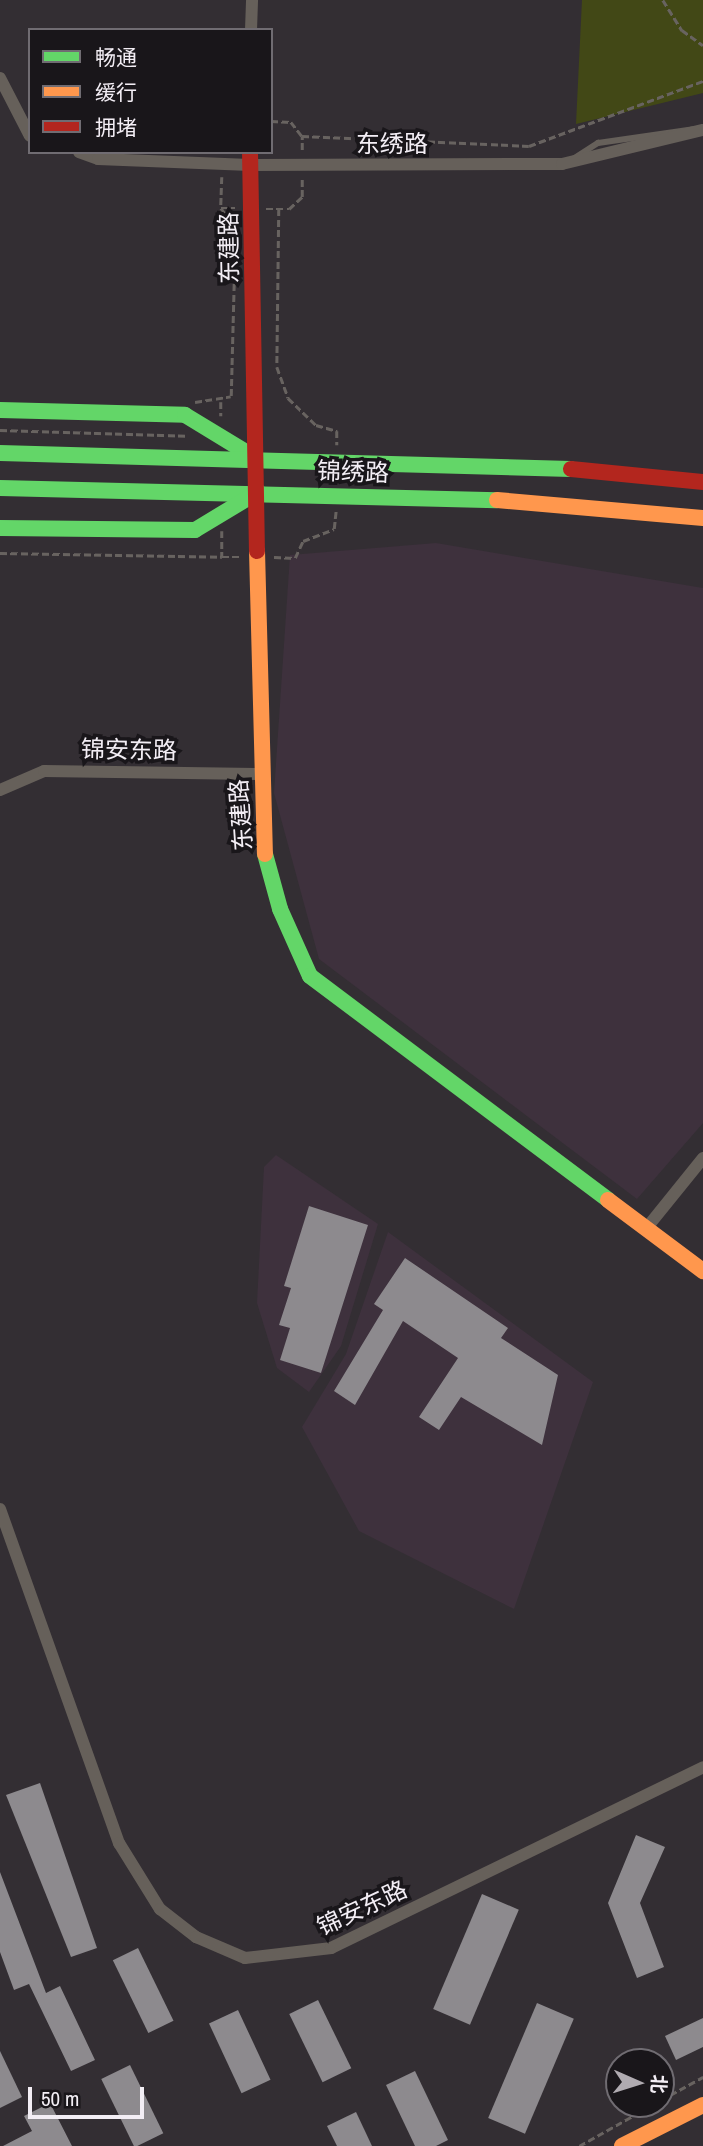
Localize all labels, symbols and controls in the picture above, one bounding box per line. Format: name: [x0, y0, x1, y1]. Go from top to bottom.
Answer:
legend: [28, 28, 273, 154]
text: 畅通: [95, 43, 137, 72]
text: 缓行: [95, 78, 137, 107]
text: 拥堵: [95, 113, 137, 142]
street label: 东绣路: [356, 130, 428, 158]
street label: 东建路: [214, 212, 244, 284]
street label: 锦绣路: [317, 456, 389, 488]
street label: 锦安东路: [81, 735, 177, 765]
street label: 东建路: [224, 778, 258, 852]
street label: 锦安东路: [312, 1875, 412, 1941]
north arrow: [605, 2048, 675, 2118]
scale bar: [32, 2072, 147, 2116]
text: 北: [645, 2074, 672, 2094]
text: 50 m: [41, 2084, 79, 2113]

